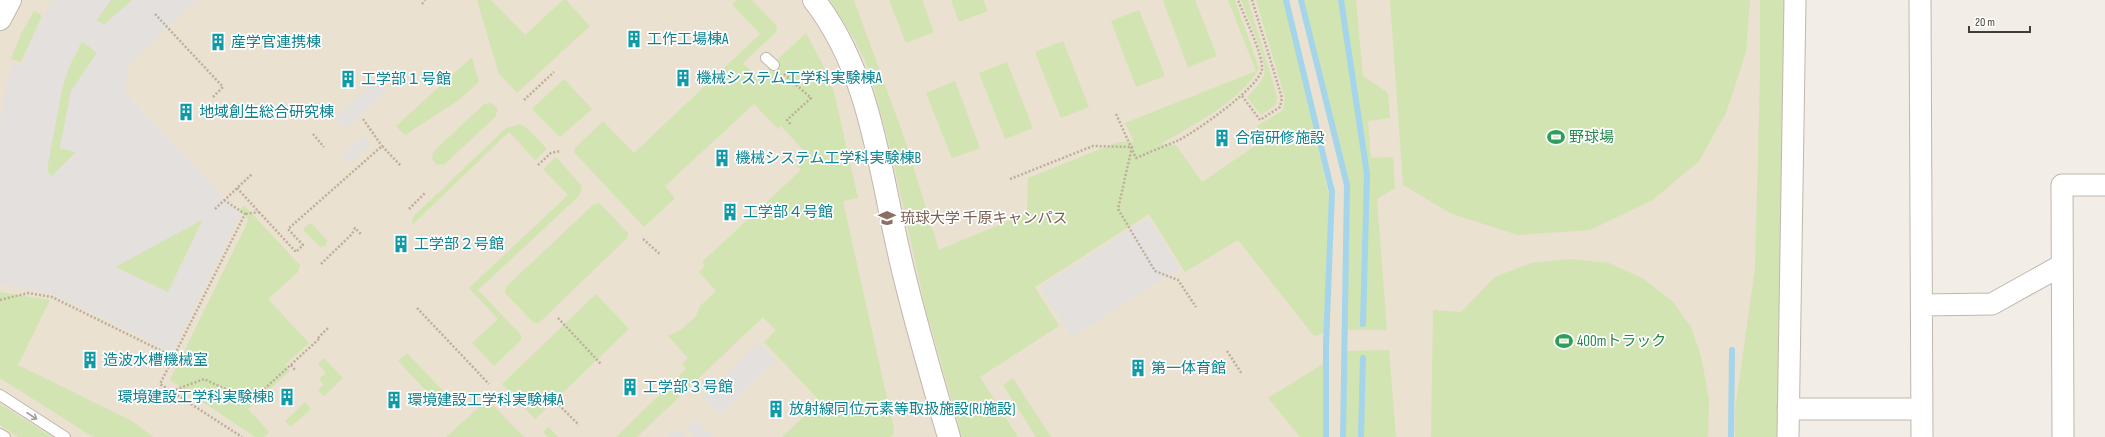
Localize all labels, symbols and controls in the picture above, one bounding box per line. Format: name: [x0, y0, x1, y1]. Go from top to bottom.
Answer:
scale bar: [1969, 8, 2030, 34]
text: 20 m: [1975, 15, 1995, 30]
building icon: 工作工場棟A: [624, 29, 644, 49]
place label: 工作工場棟A: [647, 30, 729, 49]
building icon: 産学官連携棟: [208, 32, 228, 52]
place label: 産学官連携棟: [231, 33, 321, 52]
building icon: 機械システム工学科実験棟A: [673, 68, 693, 88]
building icon: 工学部１号館: [338, 69, 358, 89]
place label: 機械システム工学科実験棟A: [696, 69, 883, 88]
place label: 工学部１号館: [361, 70, 451, 89]
building icon: 地域創生総合研究棟: [176, 102, 196, 122]
place label: 地域創生総合研究棟: [199, 103, 334, 122]
sports icon: 野球場: [1546, 127, 1566, 147]
building icon: 合宿研修施設: [1212, 128, 1232, 148]
place label: 野球場: [1569, 128, 1614, 147]
place label: 合宿研修施設: [1235, 129, 1325, 148]
building icon: 機械システム工学科実験棟B: [712, 148, 732, 168]
place label: 機械システム工学科実験棟B: [735, 149, 922, 168]
building icon: 工学部４号館: [720, 202, 740, 222]
place label: 工学部４号館: [743, 203, 833, 222]
school or university icon: 琉球大学 千原キャンパス: [877, 208, 897, 228]
place label: 琉球大学 千原キャンパス: [900, 209, 1067, 228]
building icon: 工学部２号館: [391, 234, 411, 254]
place label: 工学部２号館: [414, 235, 504, 254]
sports icon: 400mトラック: [1554, 331, 1574, 351]
place label: 400mトラック: [1577, 332, 1666, 351]
building icon: 造波水槽機械室: [80, 350, 100, 370]
place label: 造波水槽機械室: [103, 351, 208, 370]
building icon: 第一体育館: [1128, 358, 1148, 378]
place label: 第一体育館: [1151, 359, 1226, 378]
building icon: 工学部３号館: [620, 377, 640, 397]
place label: 工学部３号館: [643, 378, 733, 397]
building icon: 環境建設工学科実験棟B: [277, 387, 297, 407]
place label: 環境建設工学科実験棟B: [117, 388, 274, 407]
building icon: 環境建設工学科実験棟A: [384, 390, 404, 410]
place label: 環境建設工学科実験棟A: [407, 391, 564, 410]
building icon: 放射線同位元素等取扱施設(RI施設): [766, 399, 786, 419]
place label: 放射線同位元素等取扱施設(RI施設): [789, 400, 1015, 419]
one-way arrow: [27, 412, 38, 420]

